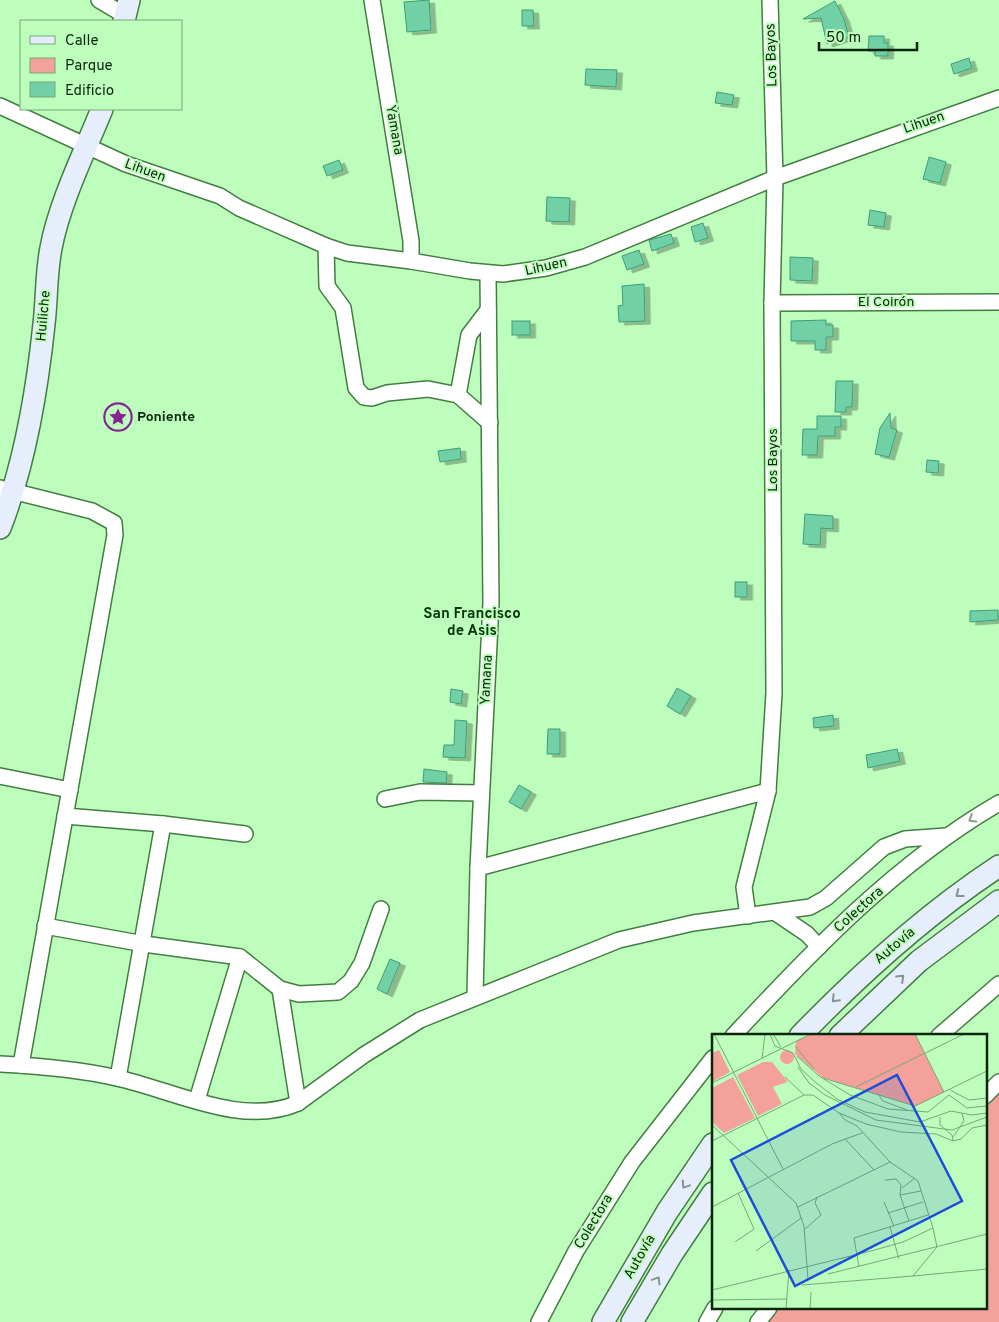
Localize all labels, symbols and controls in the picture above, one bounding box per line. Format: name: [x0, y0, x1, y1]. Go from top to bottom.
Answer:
legend: [20, 20, 182, 110]
scale bar: [819, 20, 916, 52]
street label: Los Bayos: [762, 23, 782, 87]
text: 50 m: [826, 29, 861, 48]
text: Calle: [65, 32, 99, 51]
text: Parque: [65, 57, 113, 76]
text: Edificio: [65, 82, 114, 101]
street label: Yamana: [381, 104, 407, 156]
street label: Lihuen: [901, 108, 947, 138]
street label: Lihuen: [122, 156, 168, 186]
street label: Lihuen: [523, 254, 569, 280]
street label: Huiliche: [33, 290, 55, 342]
street label: El Coirón: [858, 294, 914, 311]
place icon: Poniente: [103, 402, 133, 432]
place label: Poniente: [137, 409, 195, 426]
street label: Los Bayos: [765, 428, 782, 492]
district label: San Francisco de Asis: [423, 605, 521, 641]
street label: Yamana: [477, 654, 497, 706]
one-way arrow: [969, 812, 978, 822]
street label: Colectora: [831, 883, 887, 937]
one-way arrow: [956, 889, 965, 897]
street label: Autovía: [871, 924, 919, 968]
one-way arrow: [895, 975, 904, 984]
one-way arrow: [832, 994, 841, 1003]
inset map: [712, 1034, 986, 1310]
one-way arrow: [682, 1179, 691, 1188]
street label: Colectora: [571, 1192, 617, 1252]
street label: Autovía: [621, 1232, 659, 1282]
one-way arrow: [650, 1276, 660, 1285]

